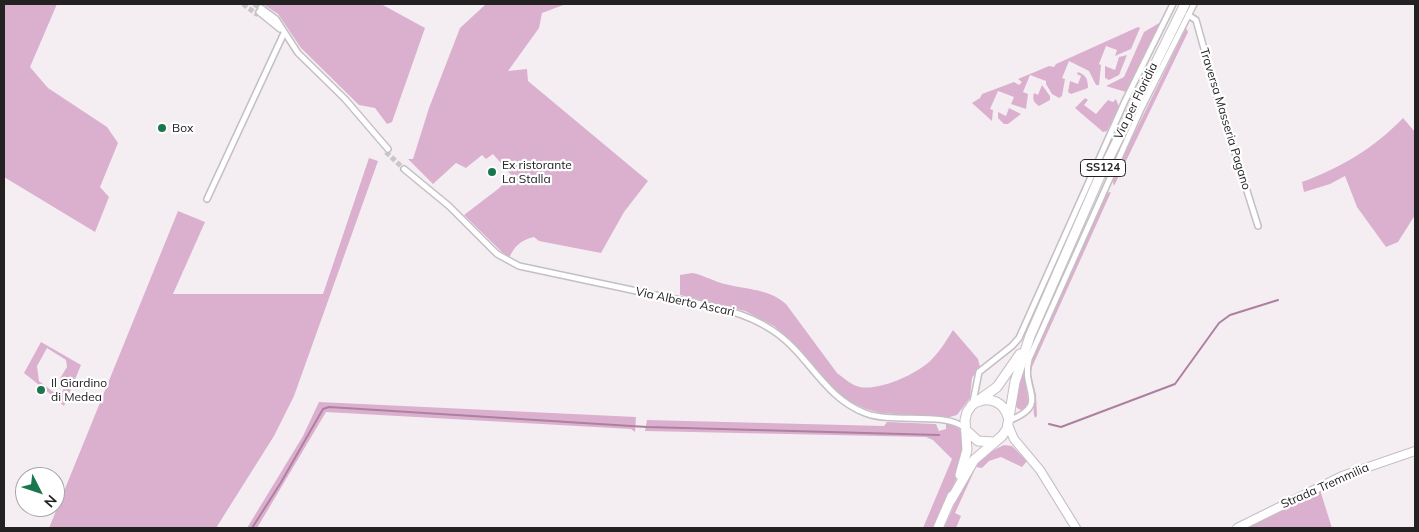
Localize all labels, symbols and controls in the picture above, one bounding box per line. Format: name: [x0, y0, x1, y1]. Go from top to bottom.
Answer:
street label: Traversa Masseria Pagano: [1197, 46, 1253, 192]
street label: Via per Floridia: [1111, 60, 1161, 142]
place label: Box: [172, 121, 193, 135]
marker: Box: [156, 122, 168, 134]
place label: Ex ristorante La Stalla: [502, 158, 572, 186]
road number: SS124: [1080, 160, 1126, 177]
marker: Ex ristorante La Stalla: [486, 166, 498, 178]
street label: Via Alberto Ascari: [634, 284, 736, 320]
place label: Il Giardino di Medea: [51, 376, 107, 404]
marker: Il Giardino di Medea: [35, 384, 47, 396]
street label: Strada Tremmilia: [1279, 460, 1371, 512]
north arrow: [15, 467, 65, 517]
text: N: [40, 491, 61, 511]

